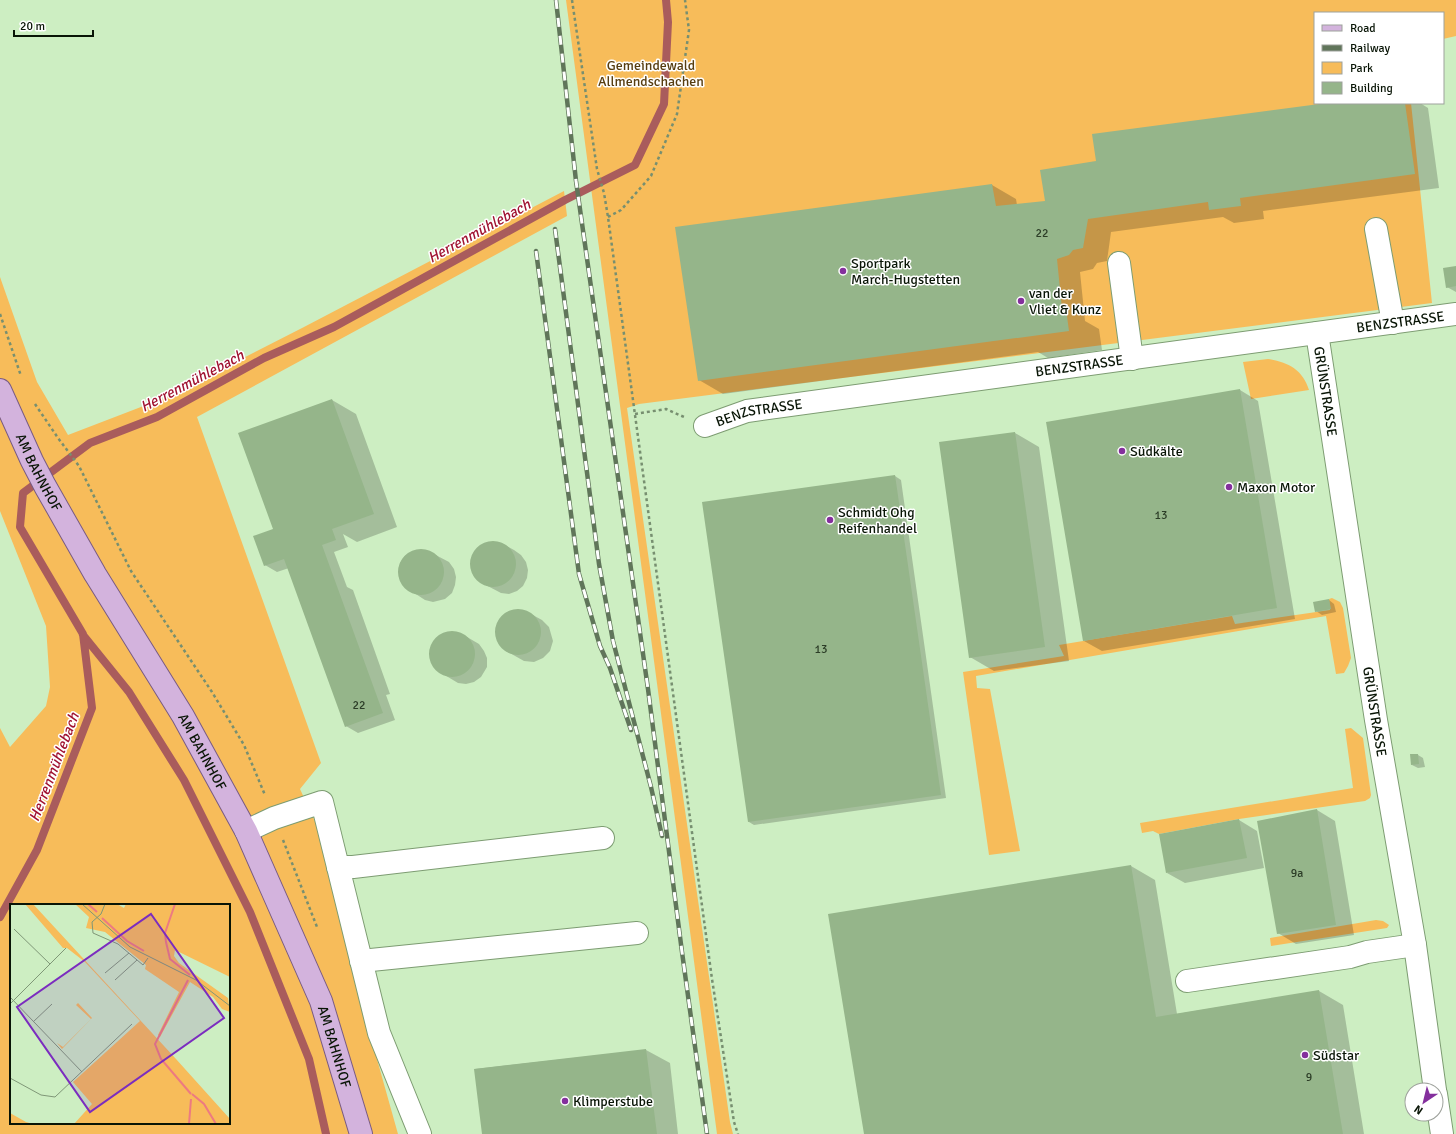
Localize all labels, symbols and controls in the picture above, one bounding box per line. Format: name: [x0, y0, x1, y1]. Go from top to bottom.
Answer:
scale bar: [14, 12, 93, 38]
legend: [1314, 12, 1444, 104]
text: 20 m: [20, 19, 45, 34]
text: Road: [1350, 21, 1376, 36]
text: Railway: [1350, 41, 1390, 56]
park label: Gemeindewald Allmendschachen: [598, 57, 704, 90]
text: Park: [1350, 61, 1373, 76]
text: Building: [1350, 81, 1393, 96]
water label: Herrenmühlebach: [424, 195, 534, 267]
house number: 22: [1036, 226, 1048, 241]
place label: Sportpark March-Hugstetten: [851, 255, 960, 288]
marker: Sportpark March-Hugstetten: [838, 266, 848, 276]
place label: van der Vliet & Kunz: [1029, 285, 1101, 318]
marker: van der Vliet & Kunz: [1016, 296, 1026, 306]
street label: BENZSTRASSE: [1355, 308, 1445, 337]
street label: GRÜNSTRASSE: [1310, 345, 1341, 438]
water label: Herrenmühlebach: [137, 346, 248, 416]
street label: BENZSTRASSE: [1034, 352, 1124, 380]
street label: BENZSTRASSE: [713, 396, 803, 431]
street label: AM BAHNHOF: [12, 431, 66, 514]
place label: Südkälte: [1130, 443, 1183, 460]
marker: Südkälte: [1117, 446, 1127, 456]
place label: Maxon Motor: [1237, 479, 1316, 496]
marker: Maxon Motor: [1224, 482, 1234, 492]
place label: Schmidt Ohg Reifenhandel: [838, 504, 917, 537]
house number: 13: [1155, 508, 1167, 523]
marker: Schmidt Ohg Reifenhandel: [825, 515, 835, 525]
house number: 13: [815, 642, 827, 657]
street label: GRÜNSTRASSE: [1359, 665, 1390, 758]
house number: 22: [353, 698, 365, 713]
water label: Herrenmühlebach: [25, 709, 83, 824]
street label: AM BAHNHOF: [174, 711, 230, 793]
house number: 9a: [1291, 866, 1303, 881]
inset map: [10, 904, 230, 1124]
street label: AM BAHNHOF: [314, 1004, 355, 1090]
place label: Südstar: [1313, 1047, 1360, 1064]
marker: Südstar: [1300, 1050, 1310, 1060]
house number: 9: [1306, 1070, 1312, 1085]
north arrow: [1404, 1082, 1444, 1122]
place label: Klimperstube: [573, 1093, 653, 1110]
marker: Klimperstube: [560, 1096, 570, 1106]
text: N: [1412, 1102, 1425, 1117]

